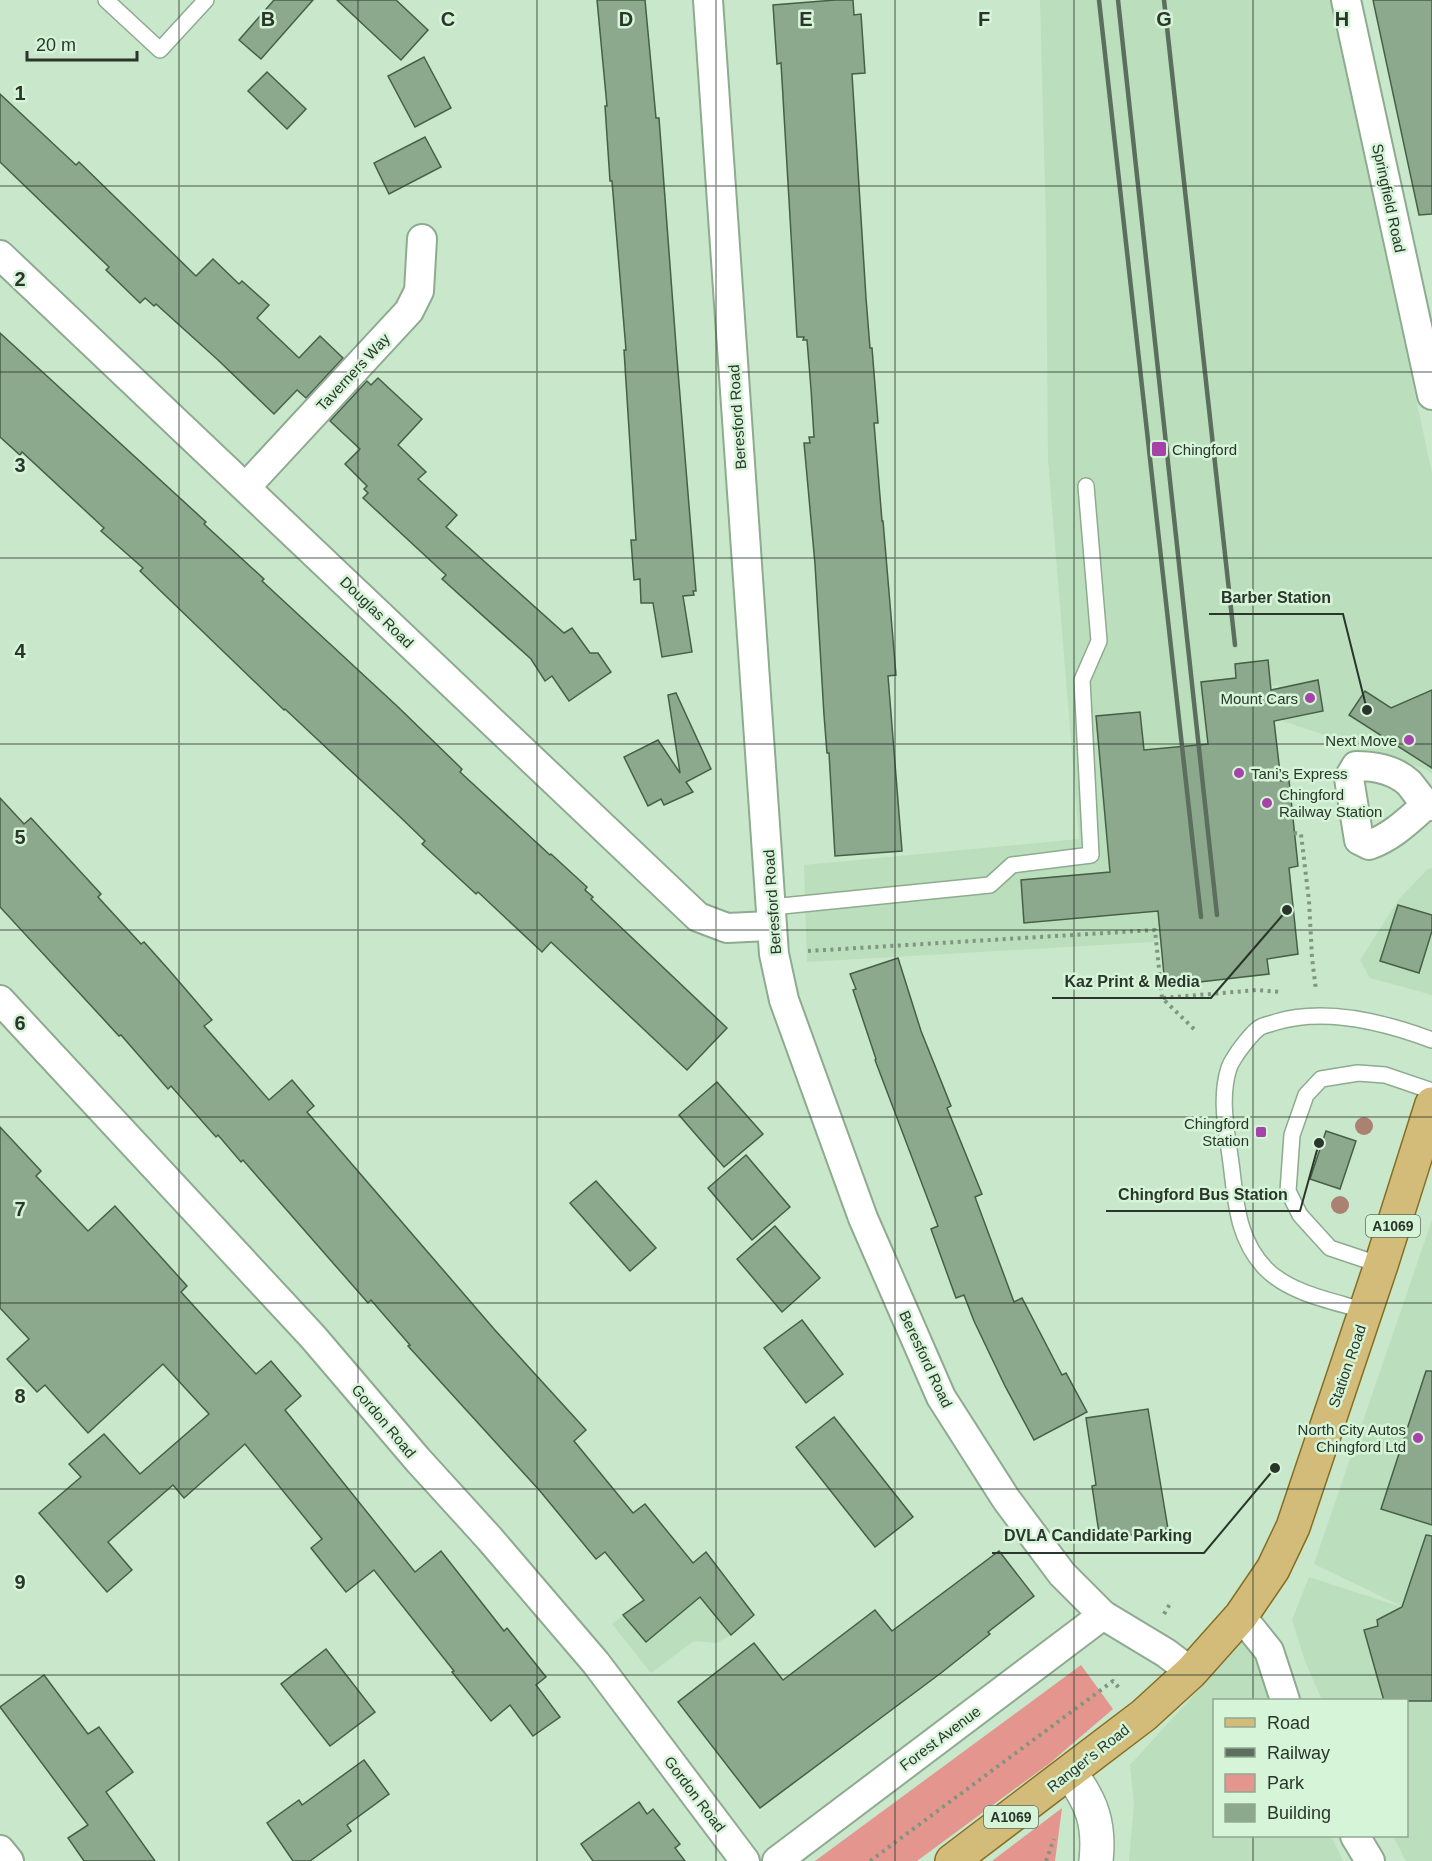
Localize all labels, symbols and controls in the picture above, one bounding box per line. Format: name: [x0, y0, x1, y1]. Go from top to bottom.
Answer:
text: B: [261, 8, 275, 30]
text: C: [441, 8, 455, 30]
text: D: [619, 8, 633, 30]
text: E: [799, 8, 813, 30]
text: F: [978, 8, 990, 30]
text: G: [1156, 8, 1172, 30]
text: H: [1335, 8, 1349, 30]
scale bar: [27, 24, 136, 62]
text: 20 m: [36, 35, 76, 55]
text: 1: [14, 82, 26, 104]
street label: Springfield Road: [1369, 142, 1409, 254]
text: 2: [14, 268, 26, 290]
street label: Taverners Way: [313, 329, 393, 414]
street label: Beresford Road: [725, 364, 749, 470]
marker: Chingford: [1150, 440, 1168, 458]
place label: Chingford: [1172, 441, 1237, 458]
text: 3: [14, 454, 26, 476]
street label: Douglas Road: [337, 573, 417, 651]
callout: Barber Station: [1209, 580, 1343, 614]
text: Barber Station: [1221, 589, 1331, 606]
text: 4: [14, 640, 26, 662]
place label: Mount Cars: [1220, 690, 1298, 707]
marker: Mount Cars: [1303, 691, 1317, 705]
place label: Next Move: [1325, 732, 1397, 749]
marker: Next Move: [1402, 733, 1416, 747]
place label: Tani’s Express: [1251, 765, 1347, 782]
marker: Tani’s Express: [1232, 766, 1246, 780]
place label: Chingford Railway Station: [1279, 786, 1382, 820]
marker: Chingford Railway Station: [1260, 796, 1274, 810]
text: 5: [14, 826, 26, 848]
street label: Beresford Road: [760, 849, 784, 955]
callout: Kaz Print & Media: [1052, 964, 1211, 998]
text: Kaz Print & Media: [1064, 973, 1200, 990]
text: 6: [14, 1012, 26, 1034]
place label: Chingford Station: [1184, 1115, 1249, 1149]
marker: Chingford Station: [1254, 1125, 1268, 1139]
callout: Chingford Bus Station: [1106, 1177, 1300, 1211]
text: Chingford Bus Station: [1118, 1186, 1288, 1203]
text: 7: [14, 1198, 26, 1220]
road number: A1069: [1366, 1215, 1420, 1237]
street label: Beresford Road: [896, 1308, 956, 1410]
street label: Station Road: [1325, 1322, 1369, 1410]
street label: Gordon Road: [349, 1381, 419, 1461]
text: 8: [14, 1385, 26, 1407]
place label: North City Autos Chingford Ltd: [1298, 1421, 1406, 1455]
marker: North City Autos Chingford Ltd: [1411, 1431, 1425, 1445]
callout: DVLA Candidate Parking: [992, 1519, 1204, 1553]
text: DVLA Candidate Parking: [1004, 1527, 1192, 1544]
text: 9: [14, 1571, 26, 1593]
legend: [1213, 1699, 1408, 1837]
street label: Forest Avenue: [896, 1702, 984, 1774]
text: Road: [1267, 1713, 1310, 1733]
street label: Ranger's Road: [1044, 1721, 1132, 1795]
text: Railway: [1267, 1743, 1330, 1763]
street label: Gordon Road: [661, 1753, 729, 1835]
text: Park: [1267, 1773, 1305, 1793]
text: Building: [1267, 1803, 1331, 1823]
road number: A1069: [984, 1806, 1038, 1828]

